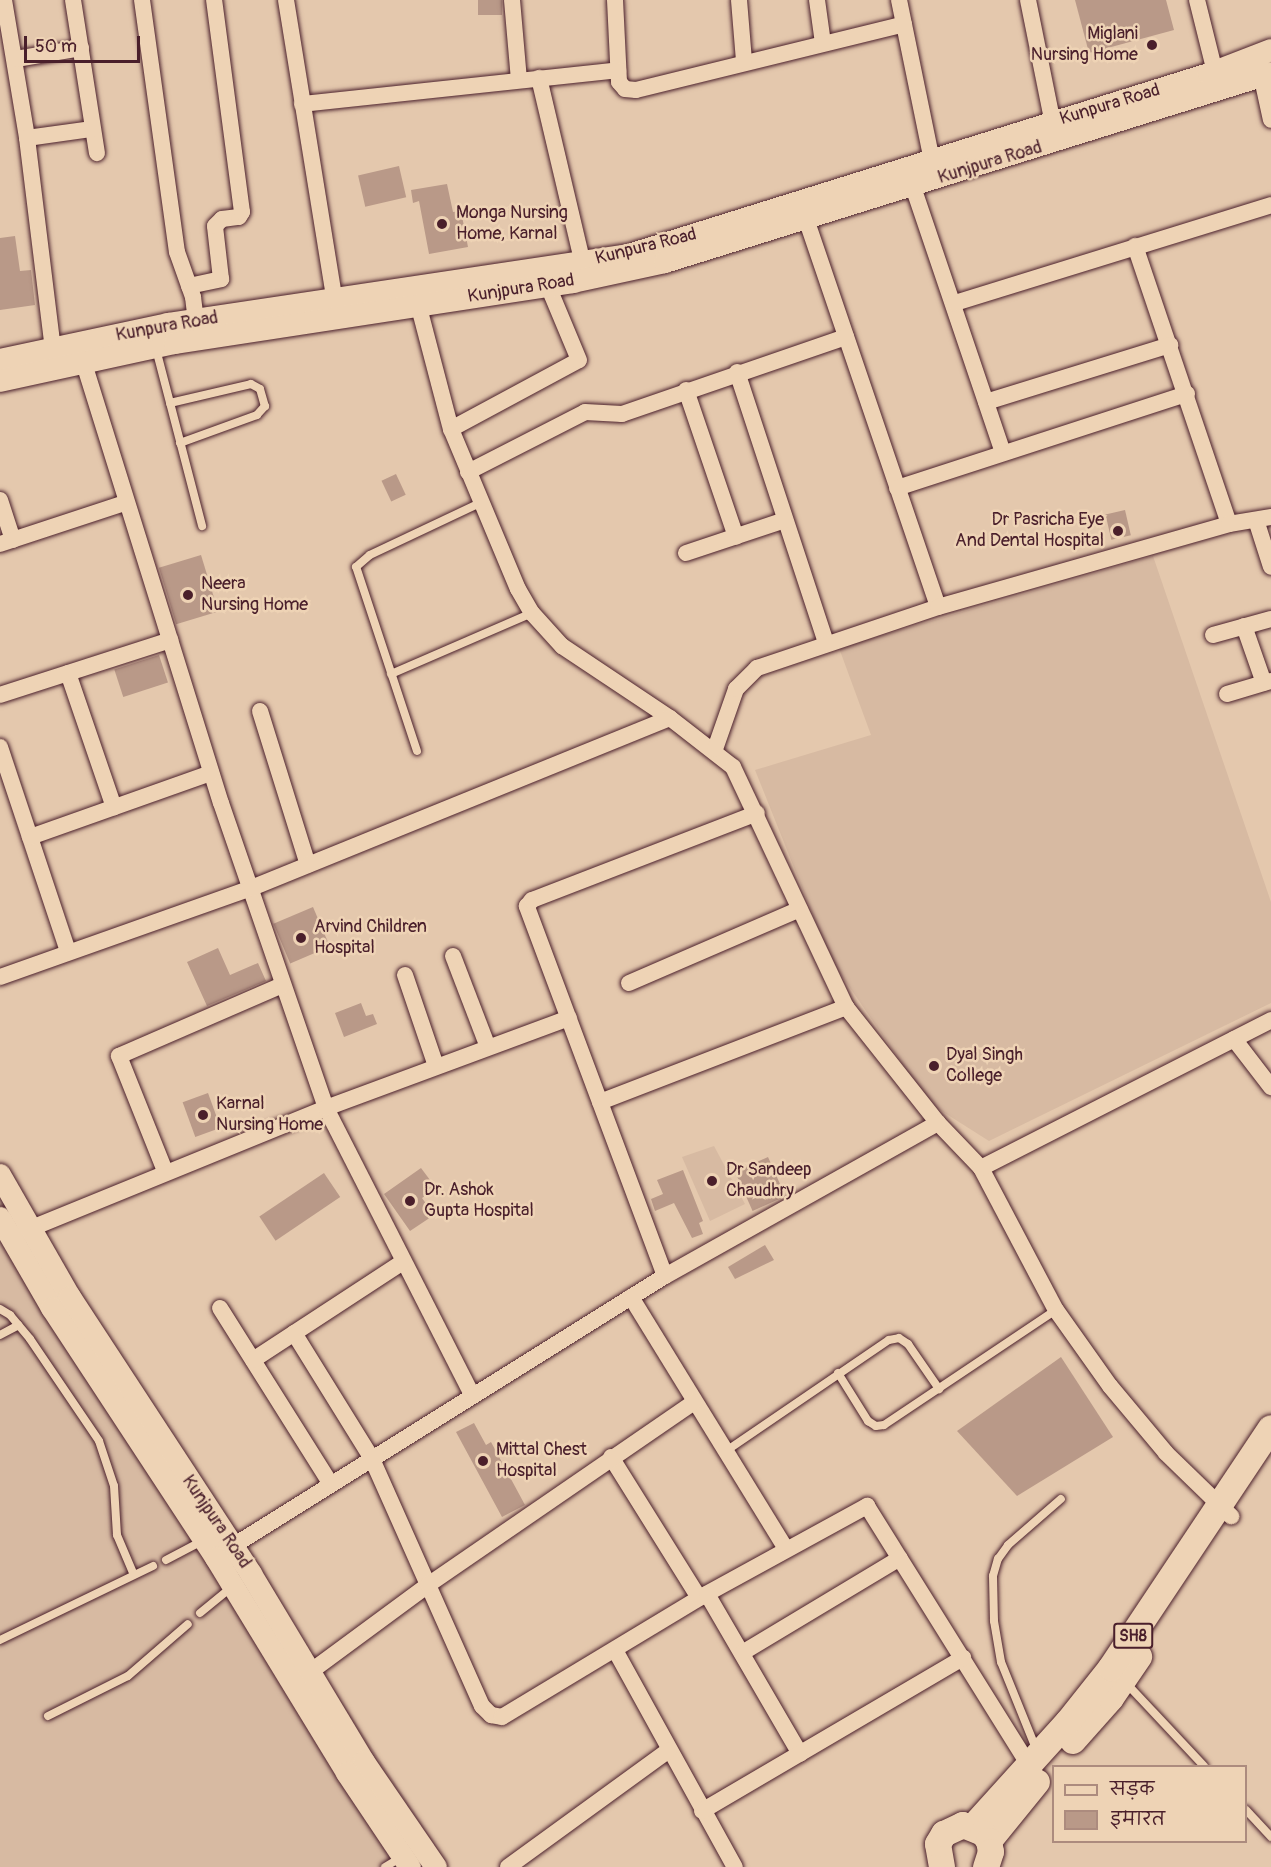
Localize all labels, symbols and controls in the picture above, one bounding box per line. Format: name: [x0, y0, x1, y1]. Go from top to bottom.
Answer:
scale bar: [27, 24, 142, 62]
place label: Miglani Nursing Home: [1031, 24, 1138, 66]
text: 50 m: [35, 35, 77, 58]
marker: Miglani Nursing Home: [1143, 36, 1161, 54]
street label: Kunpura Road: [1057, 80, 1163, 130]
street label: Kunjpura Road: [935, 137, 1045, 189]
place label: Monga Nursing Home, Karnal: [456, 203, 568, 246]
marker: Monga Nursing Home, Karnal: [433, 215, 451, 233]
street label: Kunpura Road: [593, 224, 699, 270]
street label: Kunjpura Road: [466, 270, 576, 308]
street label: Kunpura Road: [114, 307, 220, 347]
place label: Dr Pasricha Eye And Dental Hospital: [955, 510, 1104, 552]
marker: Dr Pasricha Eye And Dental Hospital: [1109, 522, 1127, 540]
place label: Neera Nursing Home: [201, 574, 308, 616]
marker: Neera Nursing Home: [179, 586, 197, 604]
place label: Arvind Children Hospital: [314, 917, 427, 960]
marker: Arvind Children Hospital: [292, 929, 310, 947]
place label: Dyal Singh College: [946, 1045, 1023, 1088]
marker: Dyal Singh College: [927, 1059, 941, 1073]
place label: Karnal Nursing Home: [216, 1094, 323, 1136]
marker: Karnal Nursing Home: [194, 1106, 212, 1124]
place label: Dr Sandeep Chaudhry: [726, 1160, 811, 1202]
marker: Dr Sandeep Chaudhry: [703, 1172, 721, 1190]
place label: Dr. Ashok Gupta Hospital: [424, 1180, 534, 1222]
marker: Dr. Ashok Gupta Hospital: [401, 1192, 419, 1210]
place label: Mittal Chest Hospital: [496, 1440, 587, 1482]
marker: Mittal Chest Hospital: [474, 1452, 492, 1470]
street label: Kunjpura Road: [177, 1471, 255, 1573]
road number: SH8: [1112, 1623, 1154, 1649]
legend: [1052, 1765, 1247, 1843]
text: सड़क: [1110, 1778, 1154, 1801]
text: इमारत: [1110, 1808, 1165, 1831]

